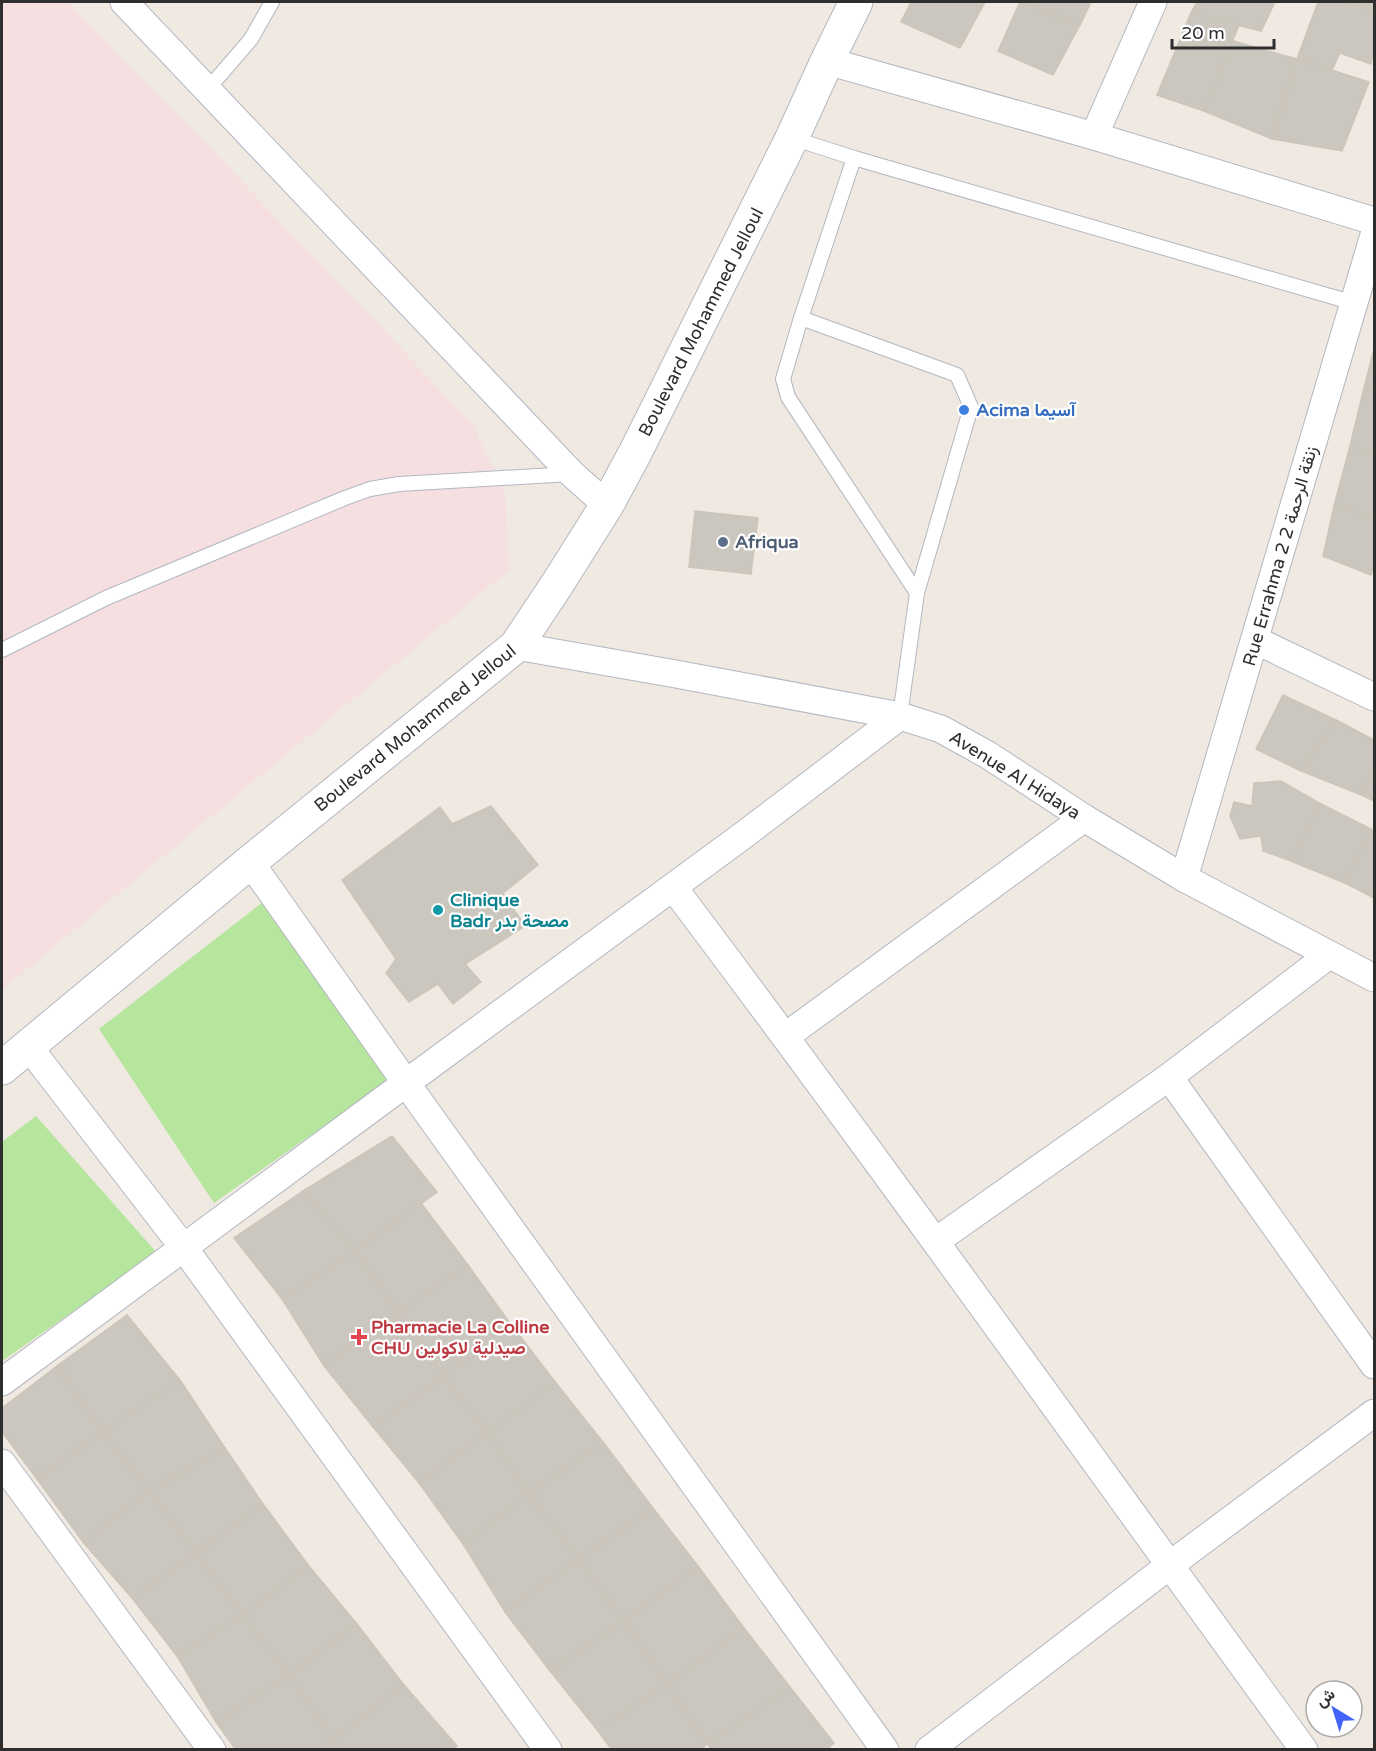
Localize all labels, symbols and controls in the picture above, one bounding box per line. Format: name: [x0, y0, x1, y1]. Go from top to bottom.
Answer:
scale bar: [1172, 12, 1274, 50]
text: 20 m: [1181, 22, 1225, 44]
street label: Boulevard Mohammed Jelloul: [634, 204, 768, 440]
place label: Acima آسيما: [976, 399, 1077, 421]
marker: Acima آسيما: [957, 403, 971, 417]
street label: Rue Errahma 2 2 زنقة الرحمة: [1238, 443, 1322, 669]
place label: Afriqua: [735, 531, 799, 553]
marker: Afriqua: [716, 535, 730, 549]
street label: Boulevard Mohammed Jelloul: [310, 640, 520, 816]
street label: Avenue Al Hidaya: [945, 726, 1085, 824]
place label: Clinique Badr مصحة بدر: [450, 889, 569, 932]
marker: Clinique Badr مصحة بدر: [431, 903, 445, 917]
place label: Pharmacie La Colline CHU صيدلية لاكولين: [371, 1316, 549, 1359]
marker: Pharmacie La Colline CHU صيدلية لاكولين: [352, 1330, 366, 1344]
north arrow: [1304, 1679, 1364, 1739]
text: ش: [1312, 1684, 1339, 1712]

